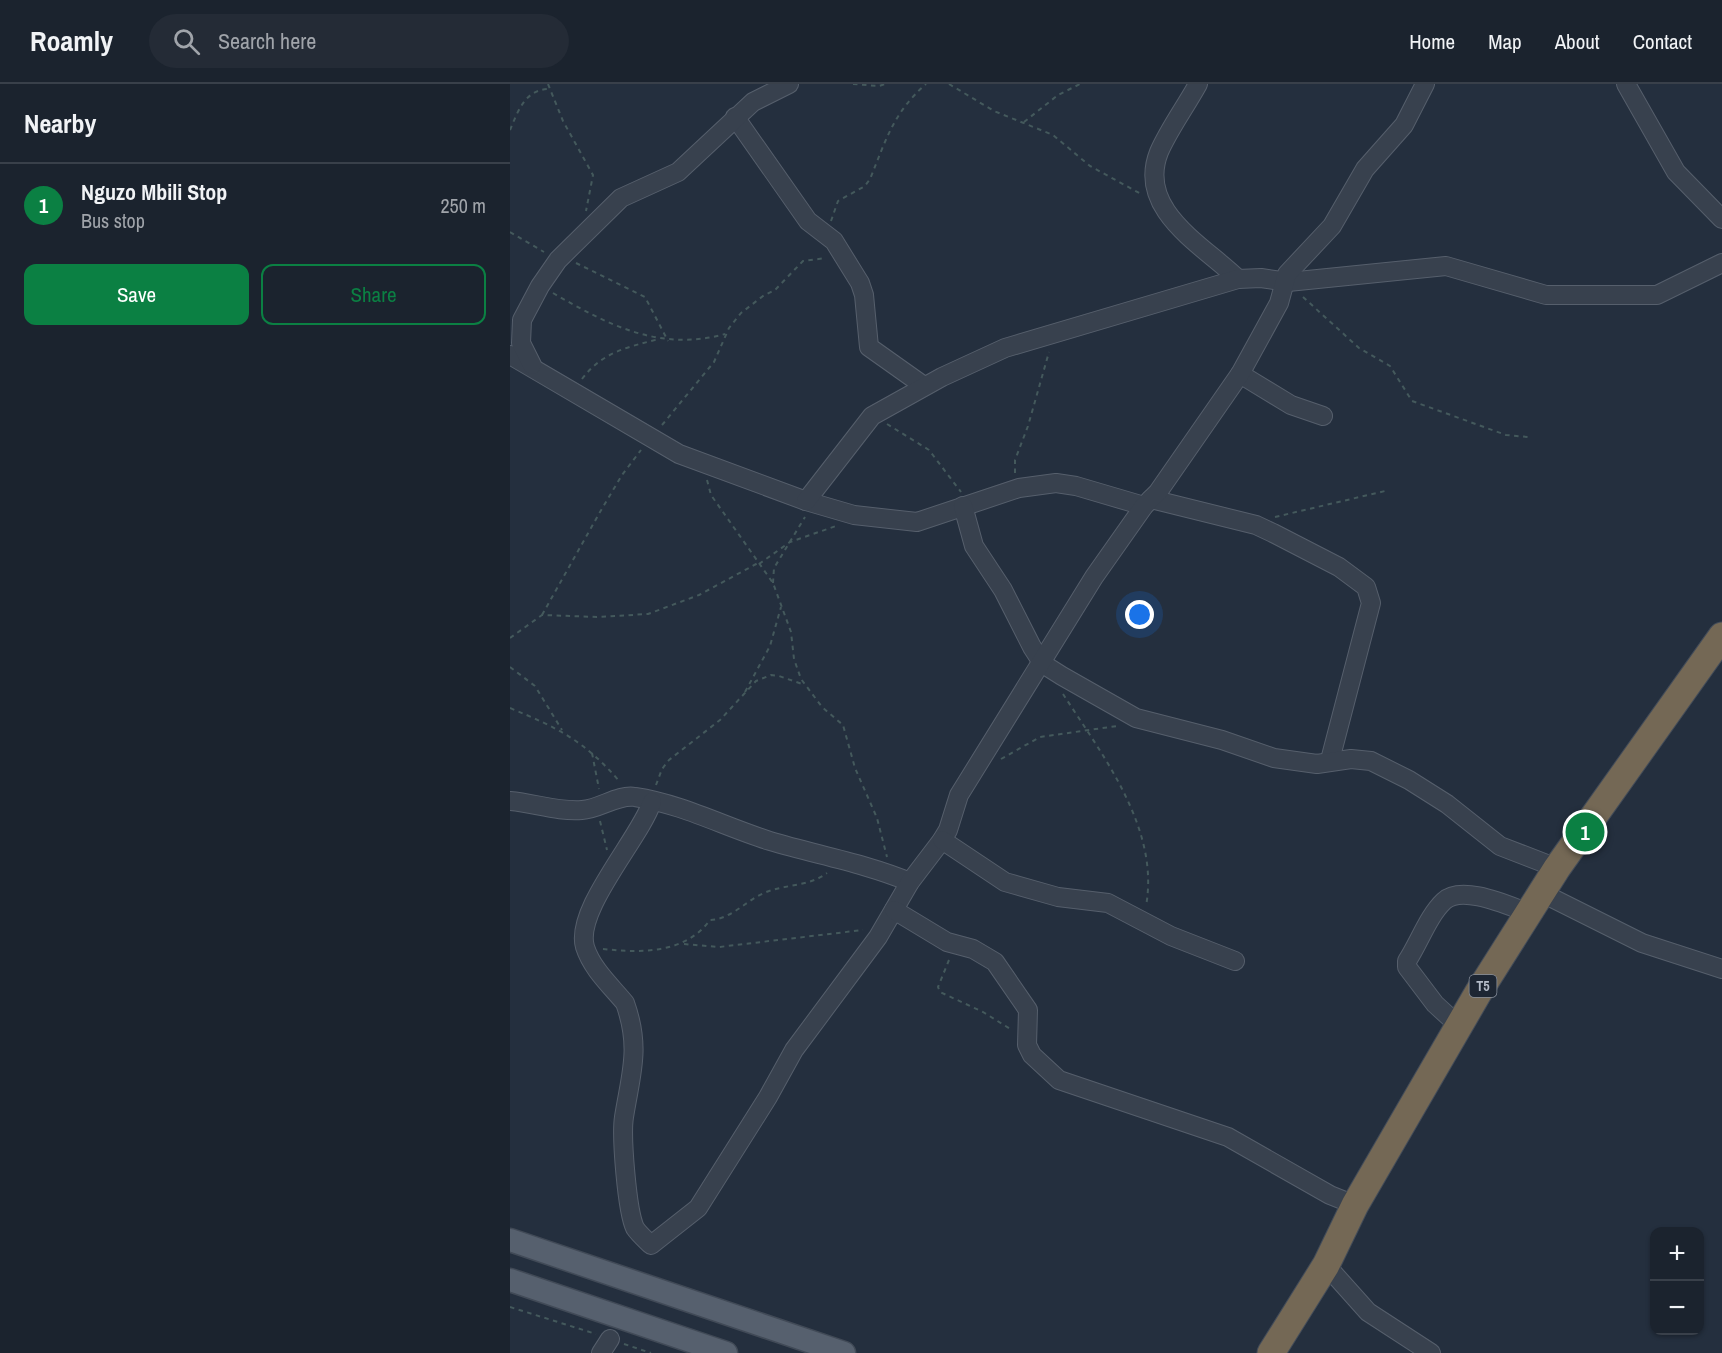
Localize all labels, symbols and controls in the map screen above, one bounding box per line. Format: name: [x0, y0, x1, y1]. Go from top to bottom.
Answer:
search box: [149, 14, 569, 68]
text: Roamly: [30, 22, 113, 60]
icon: search: [170, 25, 203, 58]
text: Search here: [218, 26, 316, 56]
text: Home: [1409, 27, 1455, 56]
text: Map: [1488, 27, 1522, 56]
text: About: [1555, 27, 1600, 56]
text: Contact: [1633, 27, 1692, 56]
text: Nearby: [24, 106, 96, 141]
text: Nguzo Mbili Stop: [81, 177, 227, 207]
text: 1: [39, 192, 48, 219]
text: 250 m: [440, 192, 486, 219]
text: Bus stop: [81, 207, 145, 234]
button: Save: [24, 264, 249, 325]
button: Share: [261, 264, 486, 325]
your location: [1125, 600, 1154, 629]
pin: 1: [1566, 810, 1604, 855]
road number: T5: [1470, 975, 1496, 997]
map controls: [1650, 1227, 1704, 1335]
button: +: [1650, 1227, 1704, 1281]
button: −: [1650, 1281, 1704, 1335]

